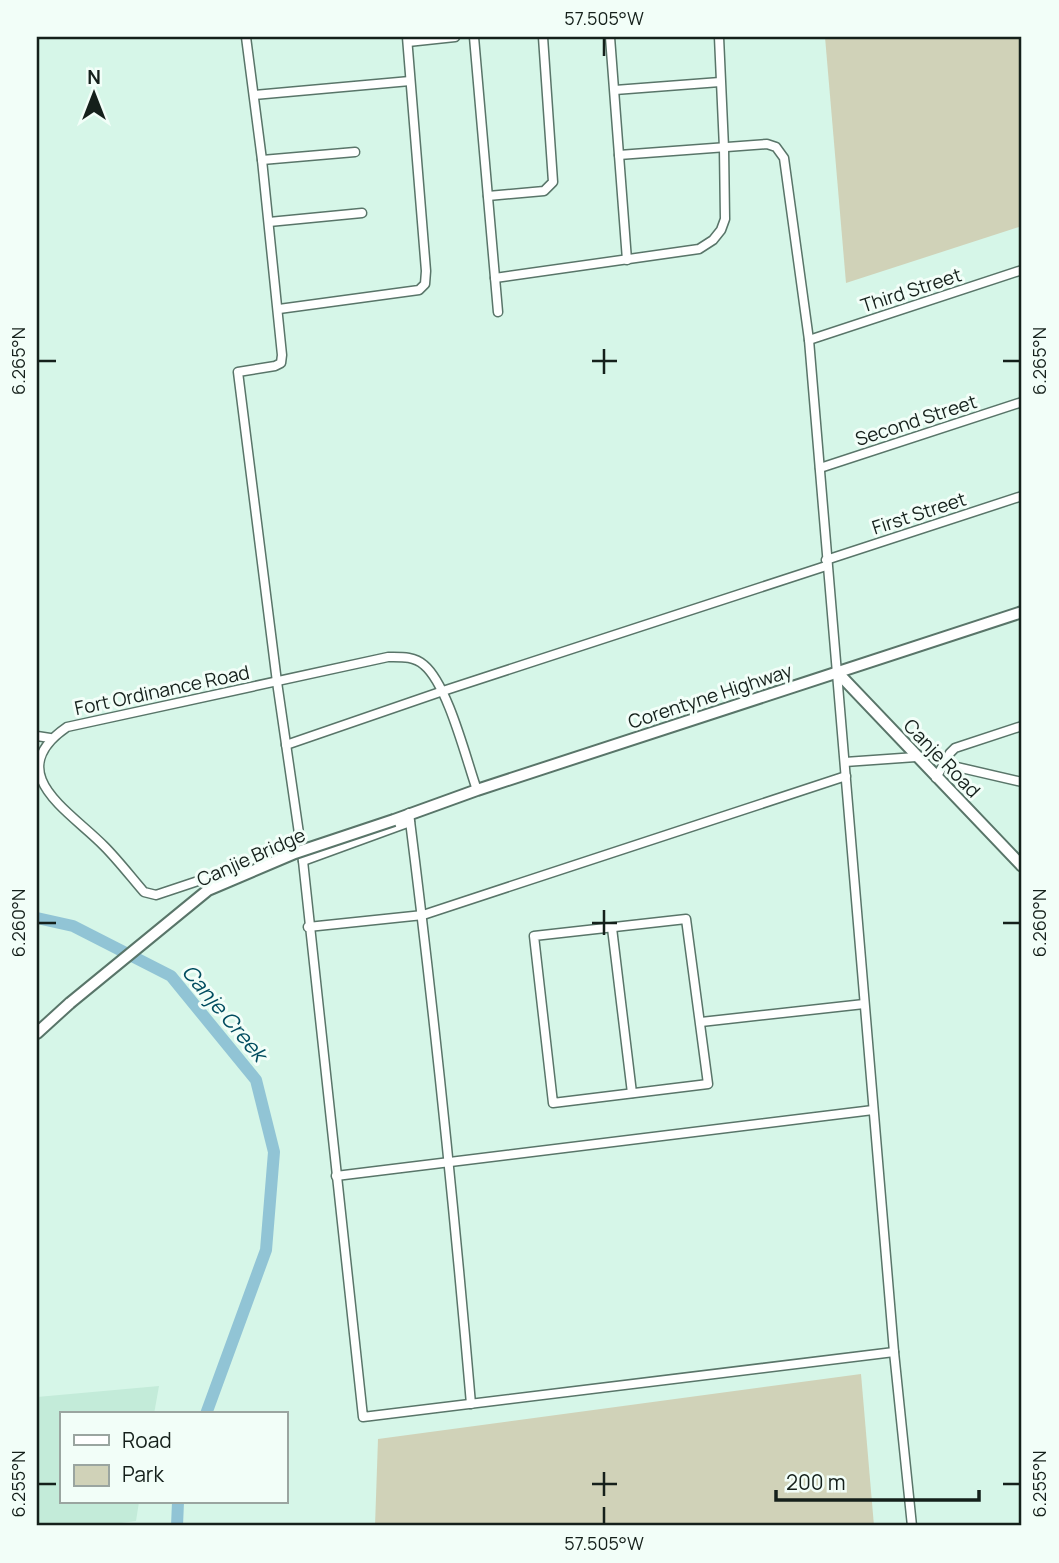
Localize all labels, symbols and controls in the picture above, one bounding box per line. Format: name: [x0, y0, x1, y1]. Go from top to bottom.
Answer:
text: 57.505°W: [564, 6, 644, 30]
north arrow: [60, 60, 130, 130]
text: N: [87, 64, 101, 90]
street label: Third Street: [857, 261, 965, 319]
text: 6.265°N: [6, 327, 30, 395]
text: 6.265°N: [1027, 327, 1051, 395]
street label: Second Street: [852, 388, 980, 452]
street label: First Street: [869, 486, 969, 540]
street label: Corentyne Highway: [625, 657, 795, 735]
street label: Fort Ordinance Road: [72, 659, 252, 721]
street label: Canje Road: [898, 713, 986, 803]
street label: Canjie Bridge: [193, 822, 309, 892]
text: 6.260°N: [6, 889, 30, 957]
text: 6.260°N: [1027, 889, 1051, 957]
water label: Canje Creek: [176, 958, 275, 1069]
legend: [60, 1412, 287, 1504]
text: Road: [122, 1426, 172, 1454]
text: 6.255°N: [6, 1450, 30, 1518]
text: 6.255°N: [1027, 1450, 1051, 1518]
scale bar: [776, 1458, 978, 1502]
text: Park: [122, 1460, 164, 1488]
text: 200 m: [786, 1468, 846, 1496]
text: 57.505°W: [564, 1531, 644, 1555]

